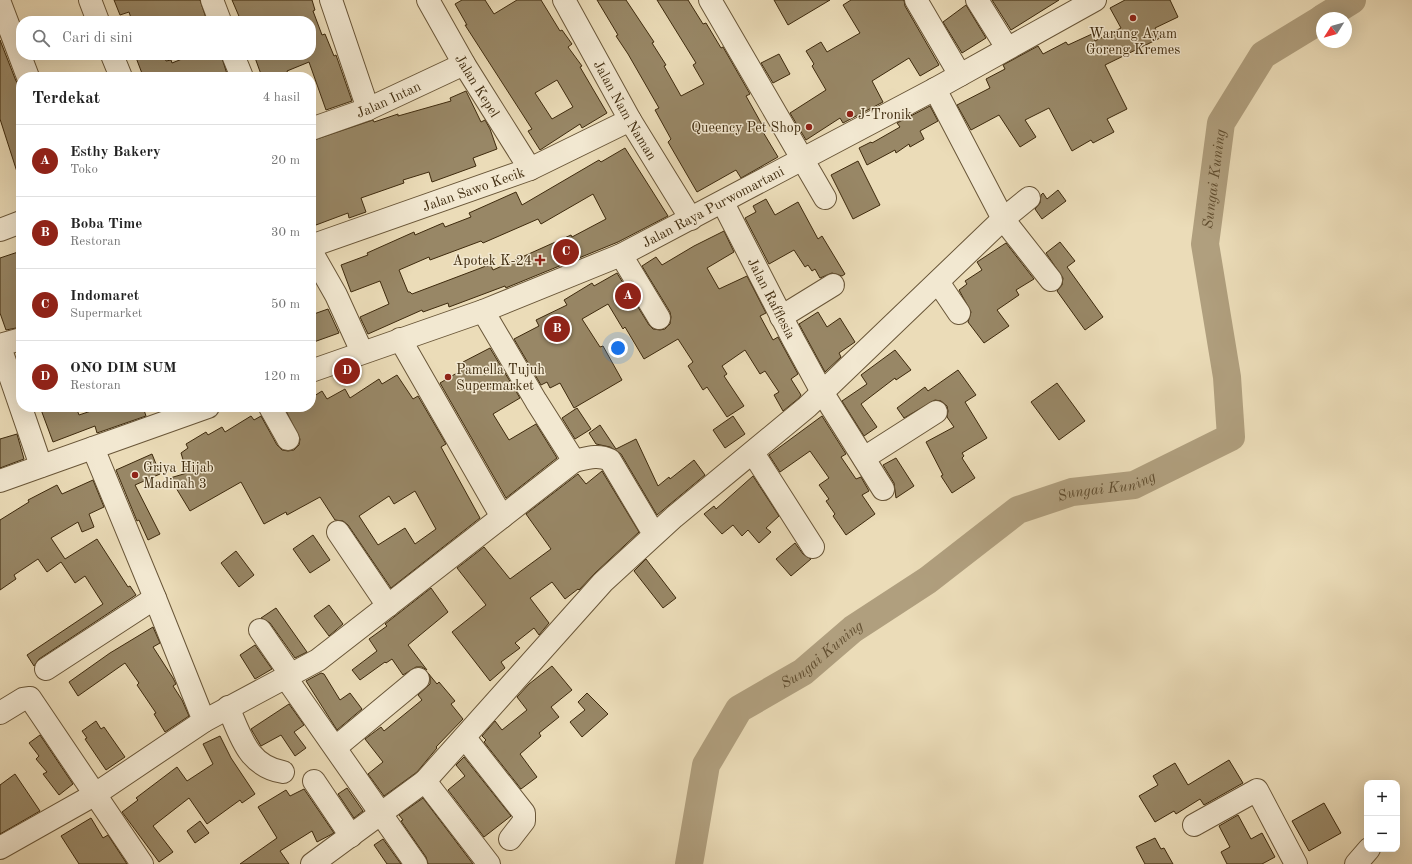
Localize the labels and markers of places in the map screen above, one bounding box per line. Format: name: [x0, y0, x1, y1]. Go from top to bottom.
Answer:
marker: Warung Ayam Goreng Kremes: [1128, 13, 1138, 23]
place label: Warung Ayam Goreng Kremes: [1086, 27, 1180, 57]
place label: J-Tronik: [858, 108, 912, 122]
marker: J-Tronik: [845, 109, 855, 119]
place label: Queency Pet Shop: [691, 121, 801, 135]
marker: Queency Pet Shop: [804, 122, 814, 132]
pin: C: [553, 237, 579, 267]
place label: Apotek K-24: [453, 254, 532, 268]
marker: Apotek K-24: [535, 255, 545, 265]
pin: A: [615, 281, 641, 311]
pin: B: [544, 314, 570, 344]
pin: D: [334, 356, 360, 386]
place label: Pamella Tujuh Supermarket: [456, 363, 545, 393]
marker: Pamella Tujuh Supermarket: [443, 372, 453, 382]
place label: Griya Hijab Madinah 3: [143, 461, 214, 491]
marker: Griya Hijab Madinah 3: [130, 470, 140, 480]

